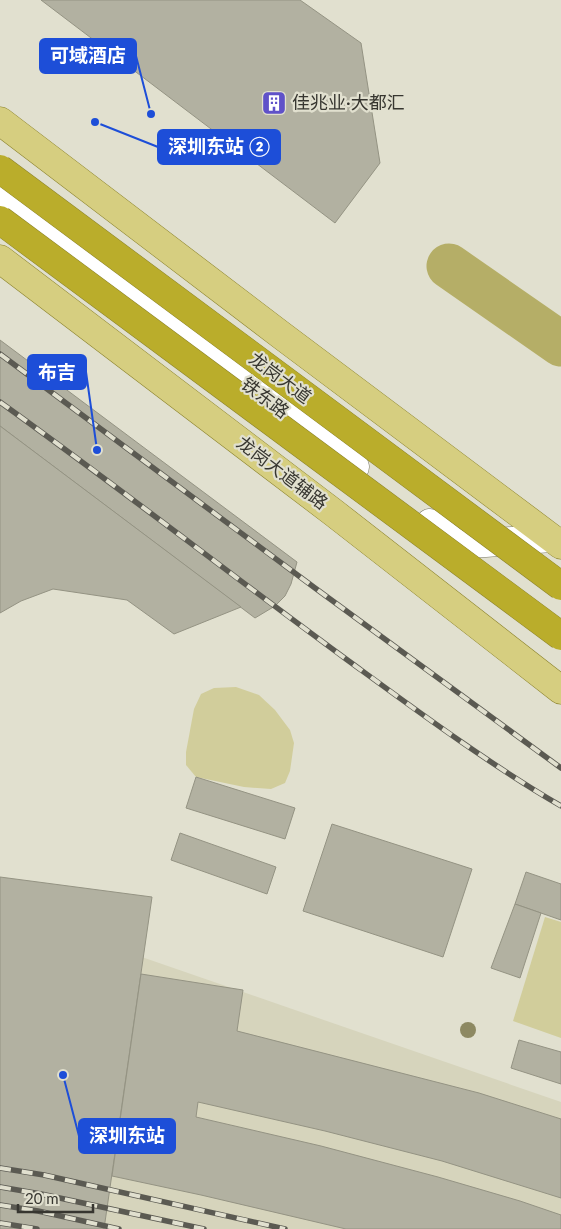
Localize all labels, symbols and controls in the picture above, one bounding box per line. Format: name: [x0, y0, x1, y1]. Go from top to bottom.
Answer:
callout: 可域酒店: [40, 39, 136, 73]
text: 可域酒店: [50, 43, 126, 66]
building icon: 佳兆业·大都汇: [261, 90, 287, 116]
place label: 佳兆业·大都汇: [292, 91, 405, 113]
callout: 深圳东站 ②: [158, 130, 280, 164]
text: 深圳东站 ②: [168, 134, 270, 157]
street label: 龙岗大道: [245, 347, 316, 408]
callout: 布吉: [28, 355, 86, 389]
text: 布吉: [38, 360, 76, 383]
street label: 铁东路: [237, 372, 294, 422]
street label: 龙岗大道辅路: [233, 431, 332, 513]
callout: 深圳东站: [79, 1119, 175, 1153]
text: 深圳东站: [89, 1123, 165, 1146]
scale bar: [18, 1182, 92, 1214]
text: 20 m: [25, 1189, 59, 1207]

